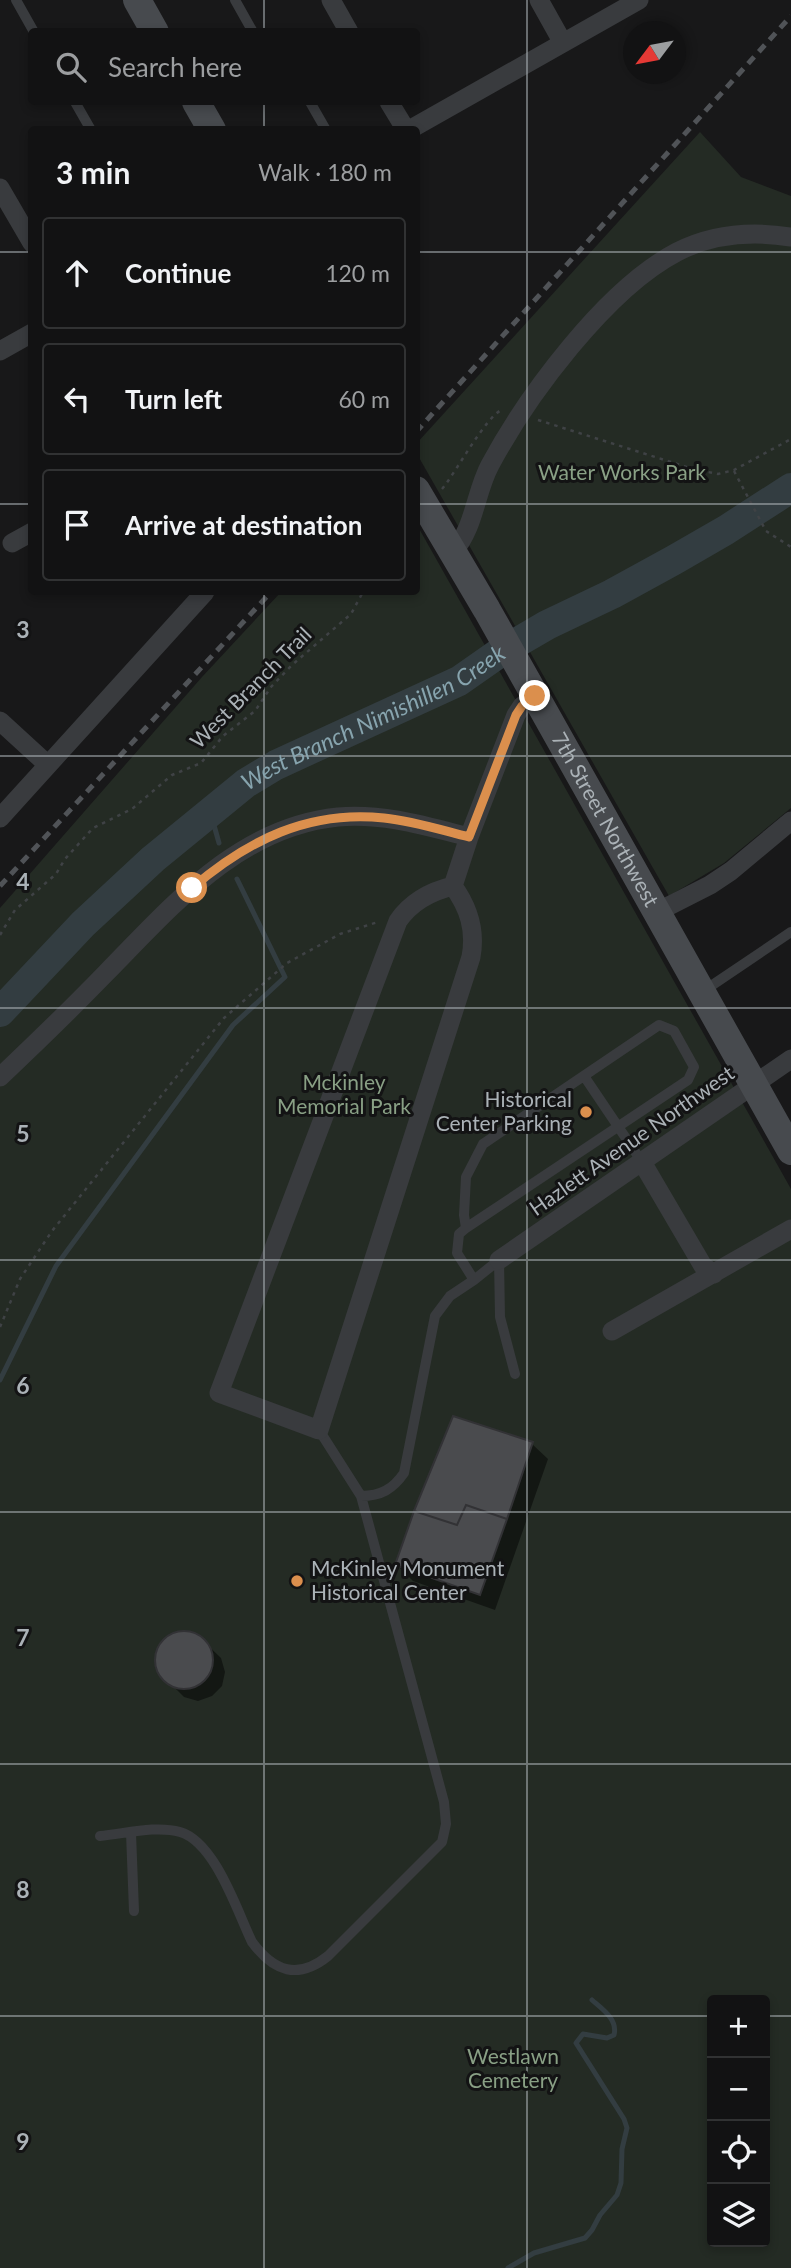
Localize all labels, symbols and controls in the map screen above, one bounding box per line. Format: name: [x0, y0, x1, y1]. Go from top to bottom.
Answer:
north arrow: [623, 21, 686, 84]
search box: [28, 28, 420, 105]
icon: search: [52, 48, 90, 86]
text: Search here: [108, 51, 242, 83]
text: 3 min: [56, 154, 130, 190]
text: Walk · 180 m: [258, 158, 392, 186]
icon: ahead: [58, 254, 96, 292]
text: Continue: [125, 257, 231, 289]
text: 120 m: [325, 259, 390, 287]
icon: left: [58, 380, 96, 418]
text: Turn left: [125, 383, 222, 415]
text: 60 m: [339, 385, 390, 413]
park label: Water Works Park: [538, 459, 706, 484]
icon: arrive: [58, 506, 96, 544]
text: Arrive at destination: [125, 509, 362, 541]
text: 3: [16, 615, 30, 643]
street label: West Branch Trail: [184, 621, 316, 753]
water label: West Branch Nimishillen Creek: [236, 637, 511, 796]
route end: [519, 680, 550, 711]
street label: 7th Street Northwest: [547, 727, 665, 911]
text: 4: [16, 867, 30, 895]
route start: [176, 872, 207, 903]
street label: Hazlett Avenue Northwest: [524, 1059, 739, 1220]
park label: Mckinley Memorial Park: [277, 1069, 411, 1118]
place label: Historical Center Parking: [436, 1086, 572, 1135]
marker: Historical Center Parking: [578, 1104, 594, 1120]
text: 5: [16, 1119, 30, 1147]
text: 6: [16, 1371, 30, 1399]
place label: McKinley Monument Historical Center: [311, 1555, 505, 1604]
marker: McKinley Monument Historical Center: [289, 1573, 305, 1589]
text: 7: [16, 1623, 30, 1651]
text: 8: [16, 1875, 30, 1903]
map controls: [707, 1995, 770, 2247]
button: +: [707, 1995, 770, 2058]
park label: Westlawn Cemetery: [467, 2043, 559, 2092]
button: −: [707, 2058, 770, 2121]
button: locate: [707, 2121, 770, 2184]
text: 9: [16, 2127, 30, 2155]
button: layers: [707, 2184, 770, 2247]

